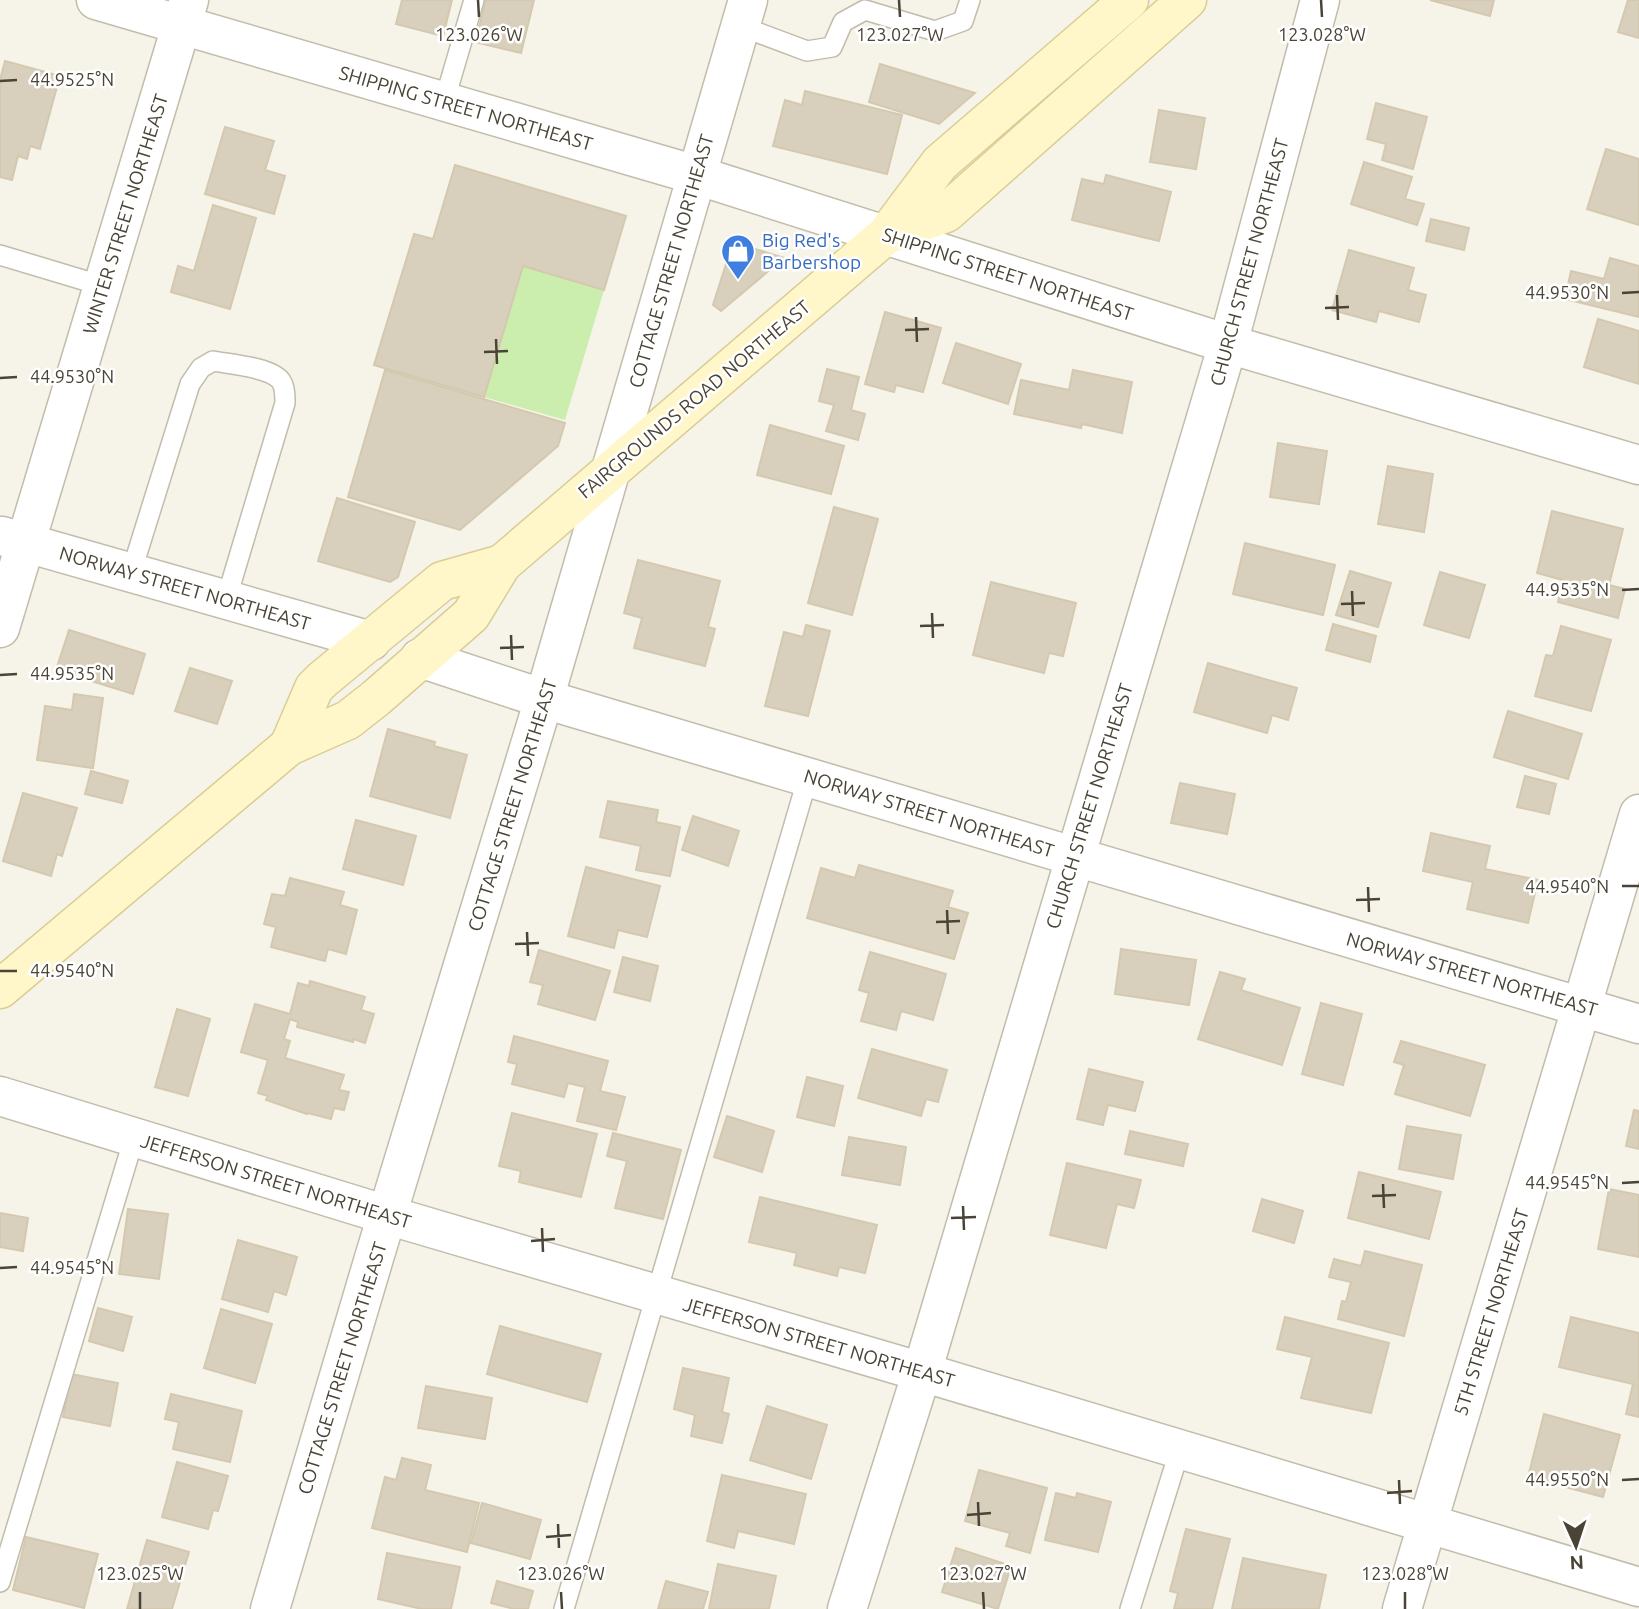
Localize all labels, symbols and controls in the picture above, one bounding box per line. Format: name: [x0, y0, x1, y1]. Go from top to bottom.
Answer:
text: 123.026°W: [435, 24, 523, 44]
text: 123.027°W: [856, 24, 944, 44]
text: 123.028°W: [1278, 24, 1366, 44]
street label: SHIPPING STREET NORTHEAST: [337, 61, 596, 155]
text: 44.9525°N: [30, 69, 114, 89]
street label: WINTER STREET NORTHEAST: [78, 91, 172, 337]
street label: COTTAGE STREET NORTHEAST: [624, 131, 718, 390]
street label: CHURCH STREET NORTHEAST: [1205, 135, 1293, 388]
street label: SHIPPING STREET NORTHEAST: [880, 223, 1137, 325]
place label: Big Red's Barbershop: [762, 229, 861, 273]
shop icon: Big Red's Barbershop: [719, 232, 757, 281]
text: 44.9530°N: [1525, 282, 1609, 302]
street label: FAIRGROUNDS ROAD NORTHEAST: [573, 295, 815, 503]
text: 44.9530°N: [30, 366, 114, 386]
street label: NORWAY STREET NORTHEAST: [57, 542, 314, 635]
text: 44.9535°N: [1525, 579, 1609, 599]
text: 44.9535°N: [30, 663, 114, 683]
street label: COTTAGE STREET NORTHEAST: [463, 676, 561, 934]
street label: CHURCH STREET NORTHEAST: [1041, 680, 1137, 931]
street label: NORWAY STREET NORTHEAST: [801, 764, 1057, 862]
text: 44.9540°N: [1525, 876, 1609, 896]
street label: NORWAY STREET NORTHEAST: [1344, 928, 1601, 1021]
text: 44.9540°N: [30, 960, 114, 980]
street label: JEFFERSON STREET NORTHEAST: [138, 1129, 414, 1233]
text: 44.9545°N: [1525, 1172, 1609, 1192]
street label: 5TH STREET NORTHEAST: [1449, 1205, 1533, 1418]
street label: COTTAGE STREET NORTHEAST: [293, 1239, 391, 1497]
text: 44.9545°N: [30, 1257, 114, 1277]
street label: JEFFERSON STREET NORTHEAST: [681, 1293, 958, 1392]
text: 44.9550°N: [1525, 1469, 1609, 1489]
north arrow: [1541, 1511, 1611, 1581]
text: N: [1569, 1552, 1585, 1574]
text: 123.025°W: [96, 1563, 184, 1583]
text: 123.026°W: [517, 1563, 605, 1583]
text: 123.027°W: [939, 1563, 1027, 1583]
text: 123.028°W: [1361, 1563, 1449, 1583]

